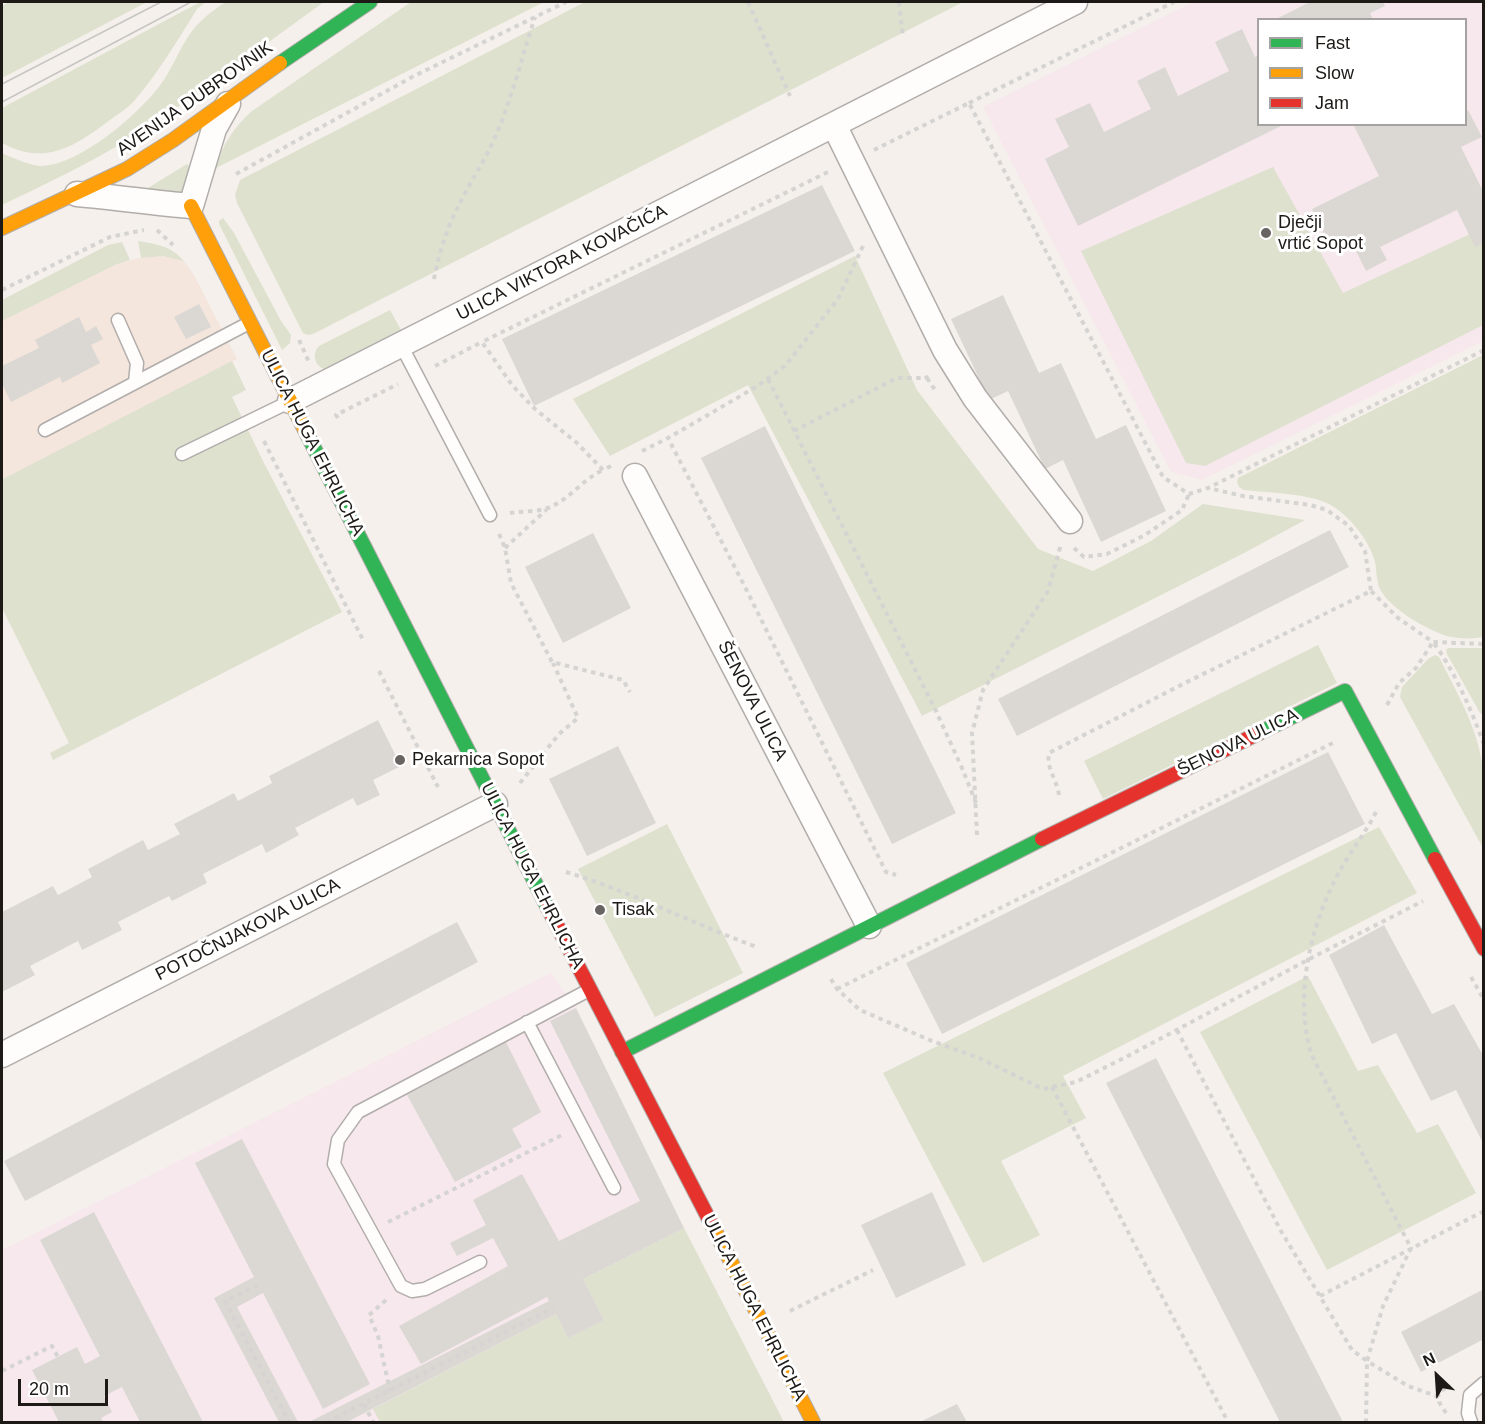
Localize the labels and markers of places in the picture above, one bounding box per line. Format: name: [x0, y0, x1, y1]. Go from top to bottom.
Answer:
place label: Dječji vrtić Sopot: [1278, 212, 1363, 254]
marker: Dječji vrtić Sopot: [1259, 226, 1273, 240]
place label: Pekarnica Sopot: [412, 749, 544, 771]
marker: Pekarnica Sopot: [393, 753, 407, 767]
place label: Tisak: [612, 899, 654, 921]
marker: Tisak: [593, 903, 607, 917]

